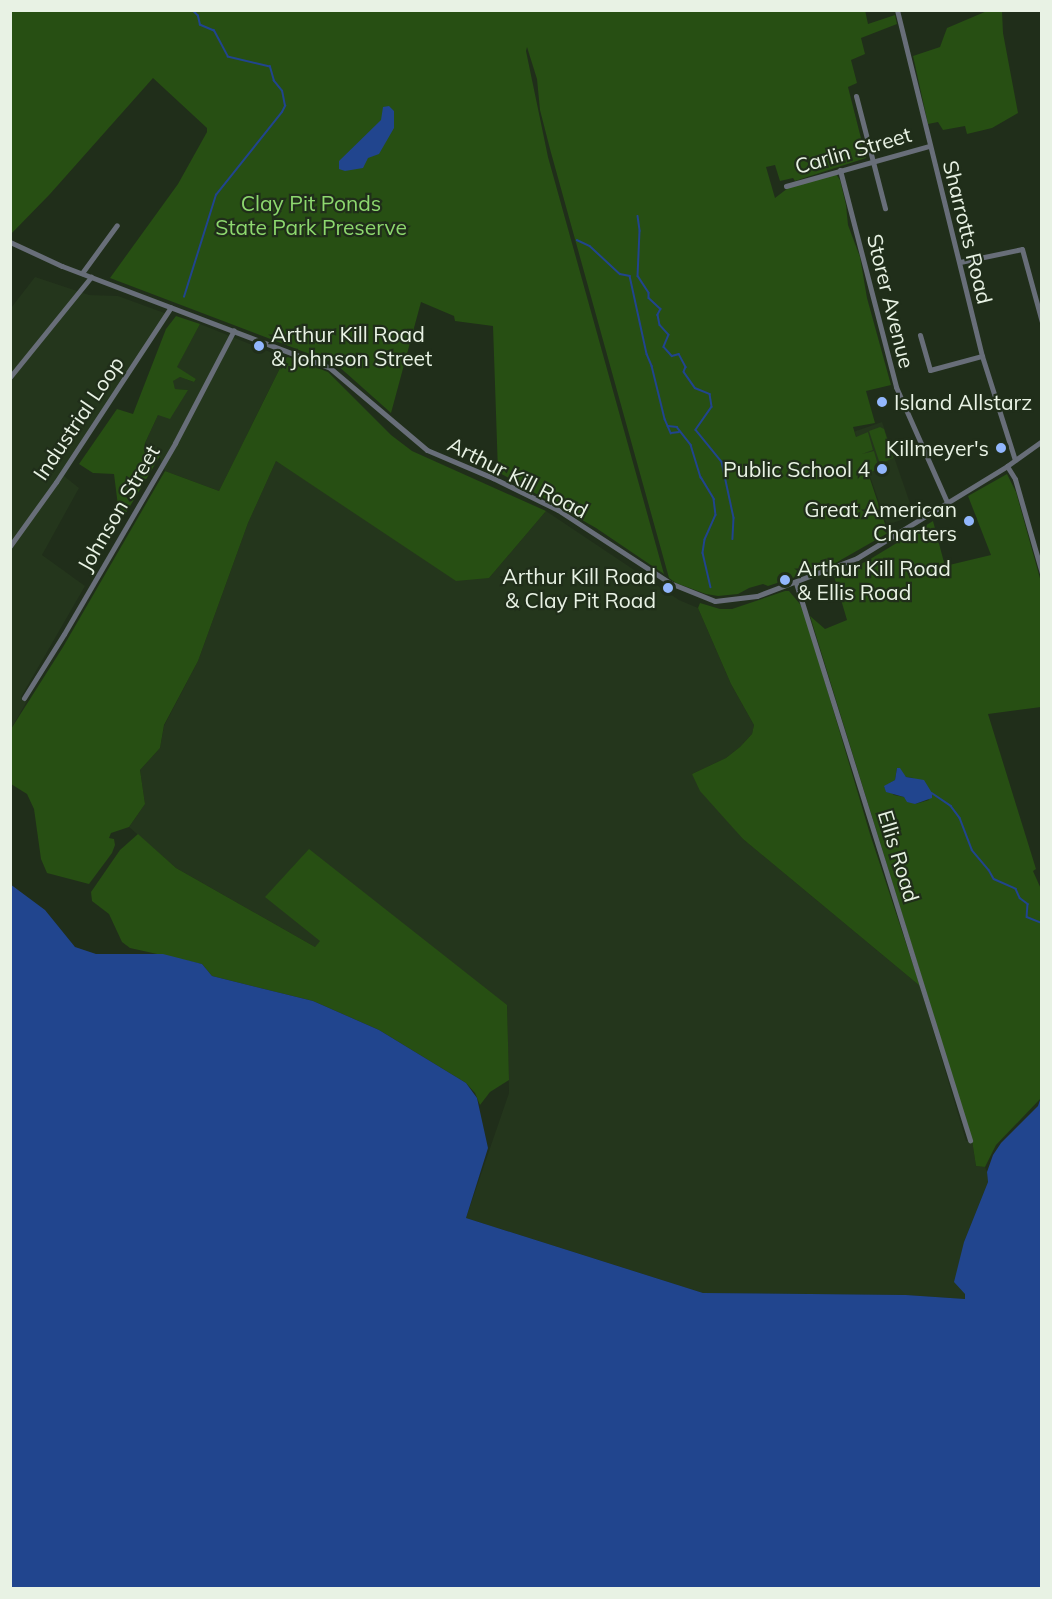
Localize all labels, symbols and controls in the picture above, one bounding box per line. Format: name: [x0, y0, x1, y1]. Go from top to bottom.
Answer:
street label: Carlin Street: [792, 121, 914, 179]
street label: Sharrotts Road: [938, 158, 998, 306]
park label: Clay Pit Ponds State Park Preserve: [215, 190, 407, 240]
street label: Storer Avenue: [862, 231, 920, 371]
place label: Arthur Kill Road & Johnson Street: [271, 321, 432, 371]
marker: Arthur Kill Road & Johnson Street: [252, 339, 266, 353]
street label: Industrial Loop: [27, 351, 129, 485]
place label: Island Allstarz: [894, 389, 1032, 415]
marker: Island Allstarz: [875, 395, 889, 409]
street label: Arthur Kill Road: [444, 431, 592, 523]
place label: Killmeyer's: [886, 435, 989, 461]
street label: Johnson Street: [72, 440, 164, 576]
marker: Killmeyer's: [994, 441, 1008, 455]
place label: Public School 4: [723, 456, 870, 482]
marker: Public School 4: [875, 462, 889, 476]
place label: Great American Charters: [804, 496, 957, 546]
marker: Great American Charters: [962, 514, 976, 528]
place label: Arthur Kill Road & Ellis Road: [797, 555, 951, 605]
place label: Arthur Kill Road & Clay Pit Road: [502, 563, 656, 613]
marker: Arthur Kill Road & Ellis Road: [778, 573, 792, 587]
marker: Arthur Kill Road & Clay Pit Road: [661, 581, 675, 595]
street label: Ellis Road: [873, 807, 925, 905]

